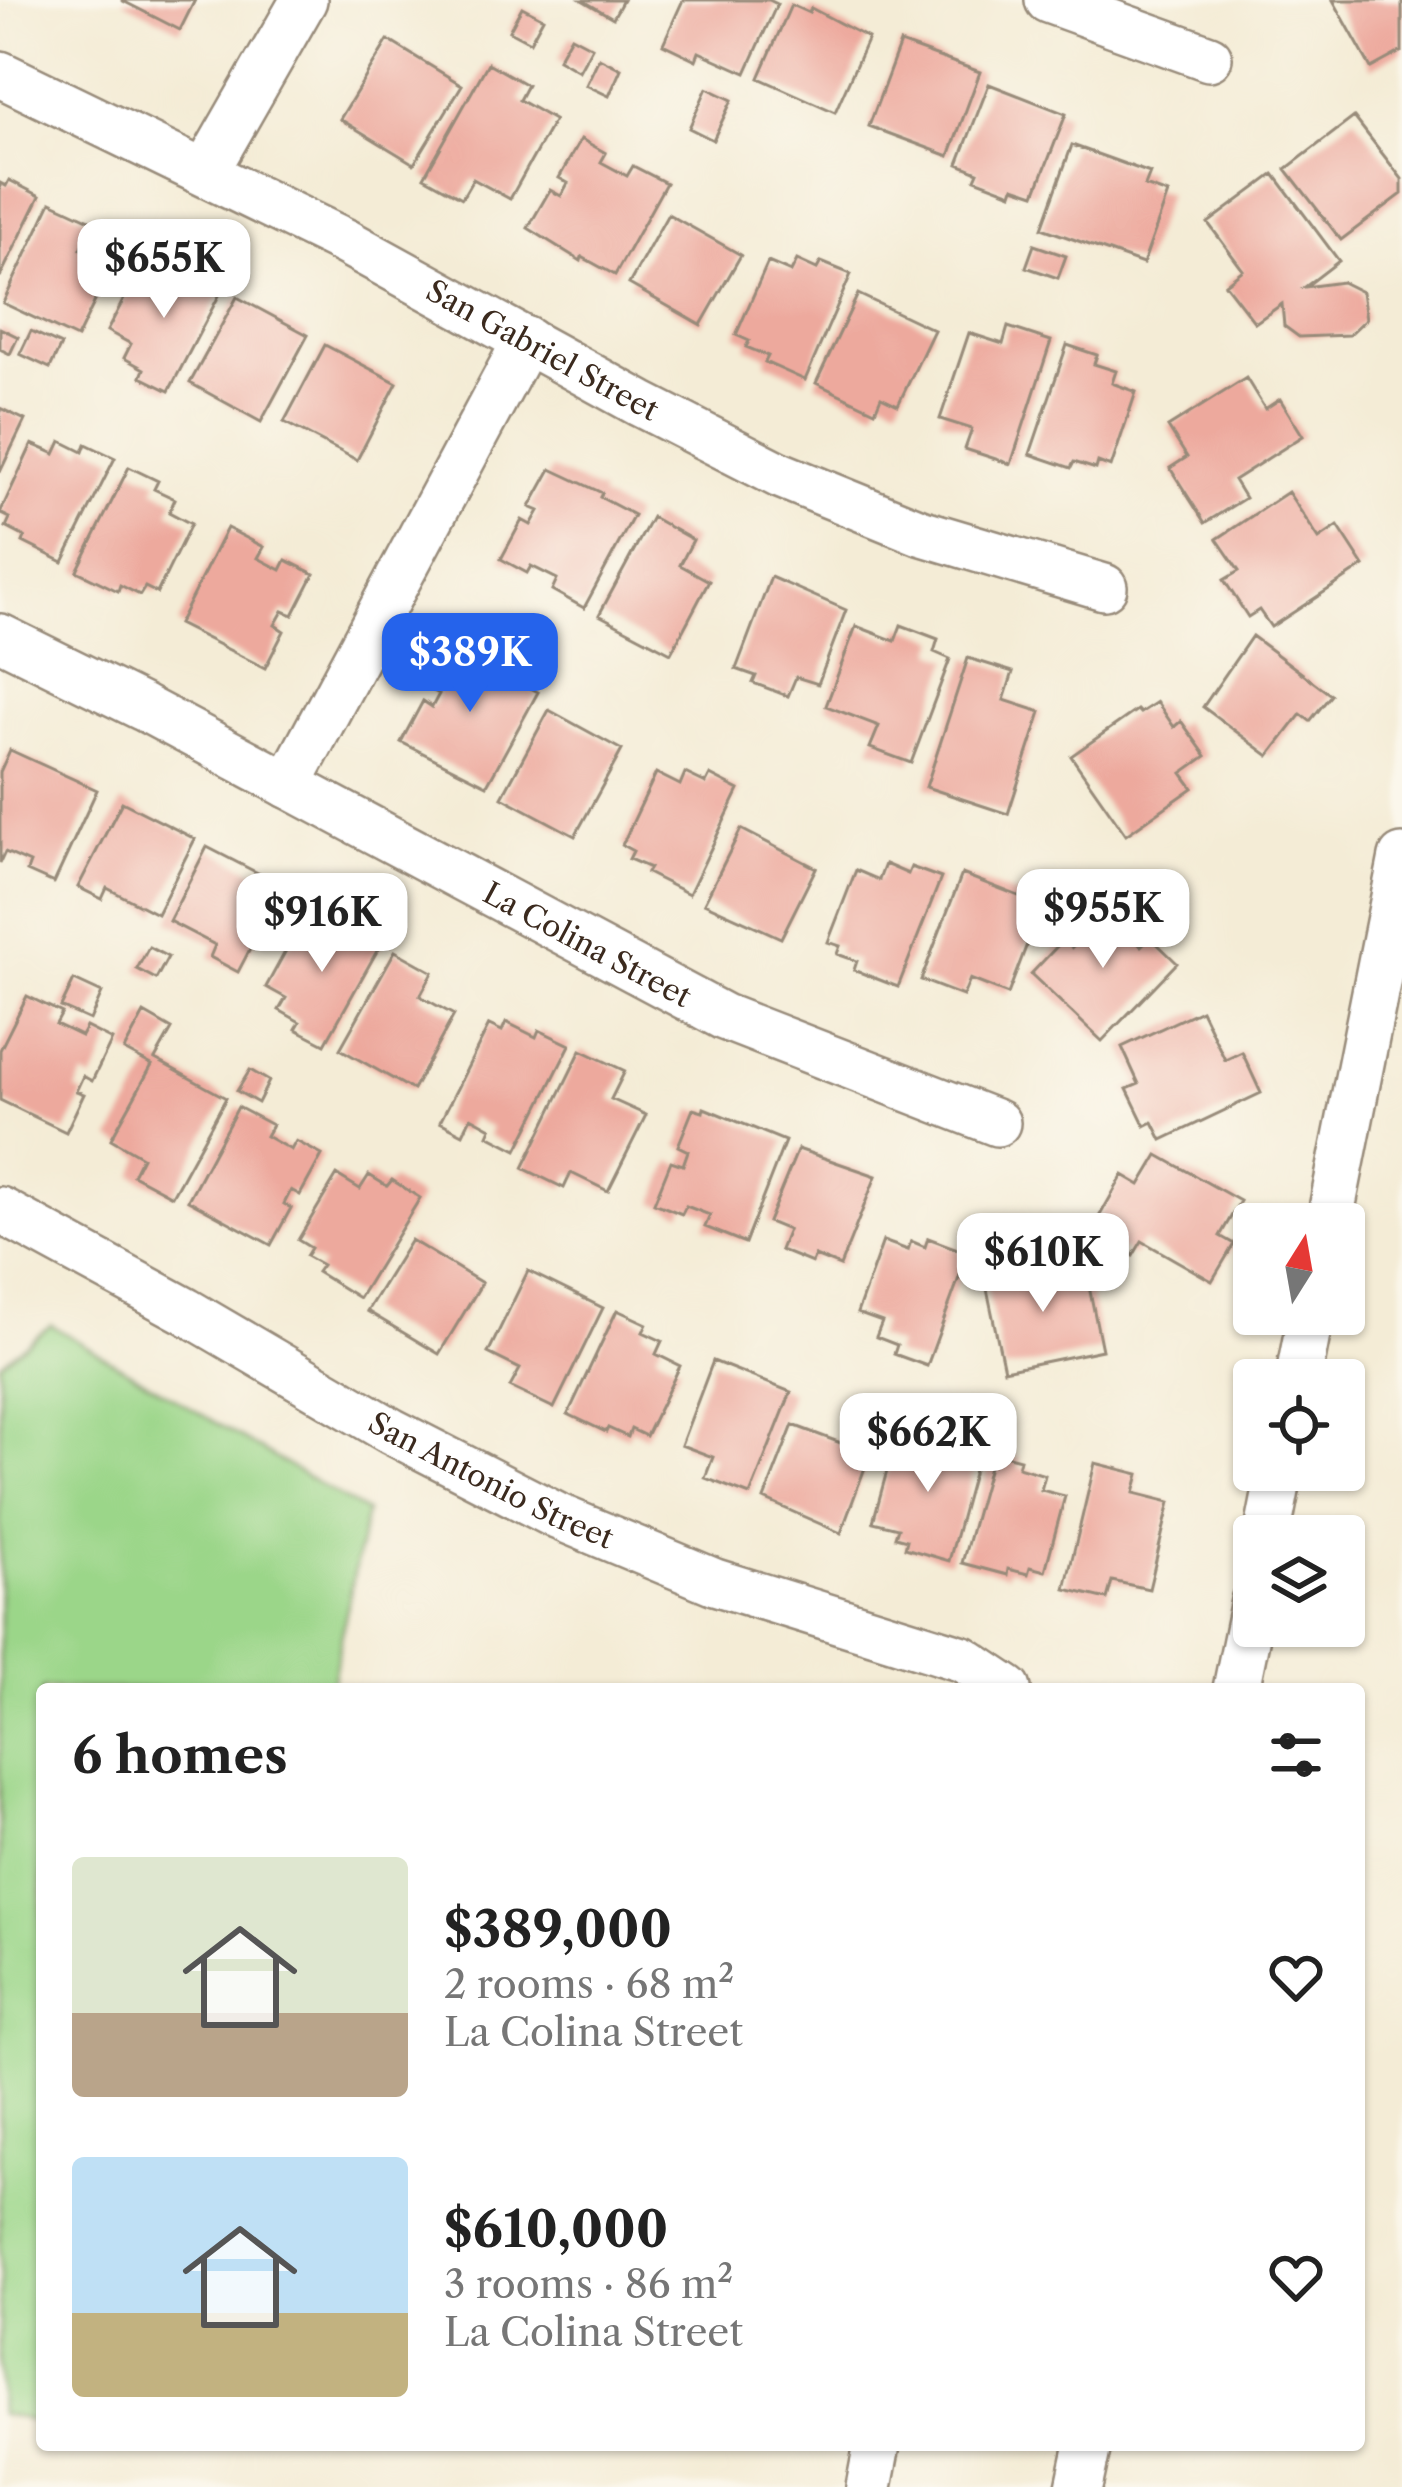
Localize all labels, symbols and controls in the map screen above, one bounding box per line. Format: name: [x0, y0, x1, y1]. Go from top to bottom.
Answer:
pin: $655K: [80, 219, 248, 321]
text: $655K: [104, 234, 224, 282]
street label: San Gabriel Street: [420, 271, 665, 429]
pin: $389K: [386, 613, 554, 715]
text: $389K: [409, 628, 531, 676]
pin: $955K: [1019, 869, 1187, 971]
pin: $916K: [238, 873, 406, 975]
street label: La Colina Street: [477, 874, 698, 1015]
text: $955K: [1043, 884, 1163, 932]
text: $916K: [263, 888, 381, 936]
north arrow: [1233, 1203, 1365, 1335]
map controls: [1233, 1203, 1365, 1647]
pin: $610K: [959, 1213, 1127, 1315]
text: $610K: [984, 1228, 1102, 1276]
button: locate: [1233, 1359, 1365, 1491]
pin: $662K: [844, 1393, 1012, 1495]
street label: San Antonio Street: [362, 1404, 619, 1556]
text: $662K: [867, 1408, 989, 1456]
button: layers: [1233, 1515, 1365, 1647]
icon: filters: [1263, 1722, 1329, 1788]
text: 6 homes: [72, 1724, 288, 1786]
text: $389,000: [444, 1898, 672, 1960]
icon: home: [168, 1905, 312, 2049]
icon: heart: [1263, 1944, 1329, 2010]
text: 2 rooms · 68 m²: [444, 1960, 734, 2008]
text: La Colina Street: [444, 2008, 743, 2056]
text: $610,000: [444, 2198, 668, 2260]
icon: home: [168, 2205, 312, 2349]
icon: heart: [1263, 2244, 1329, 2310]
text: 3 rooms · 86 m²: [444, 2260, 733, 2308]
text: La Colina Street: [444, 2308, 743, 2356]

